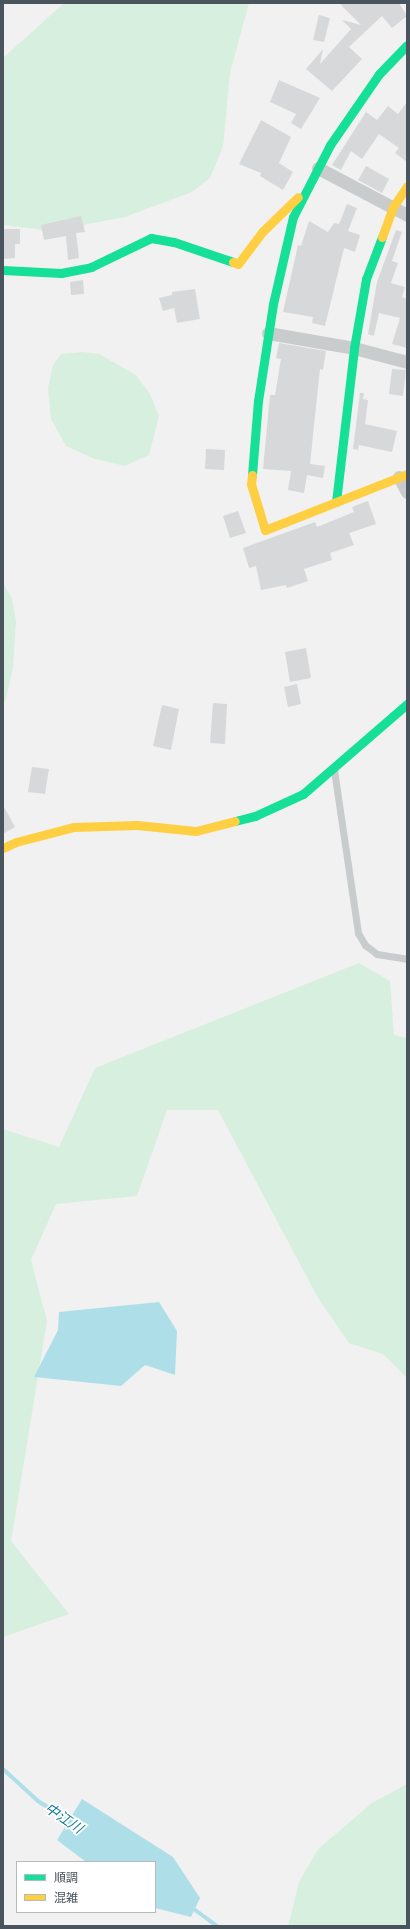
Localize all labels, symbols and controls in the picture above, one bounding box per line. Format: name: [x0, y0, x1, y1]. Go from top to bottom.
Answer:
water label: 中江川: [42, 1799, 86, 1837]
legend: [16, 1861, 156, 1913]
text: 順調: [54, 1869, 78, 1886]
text: 混雑: [54, 1889, 78, 1906]

